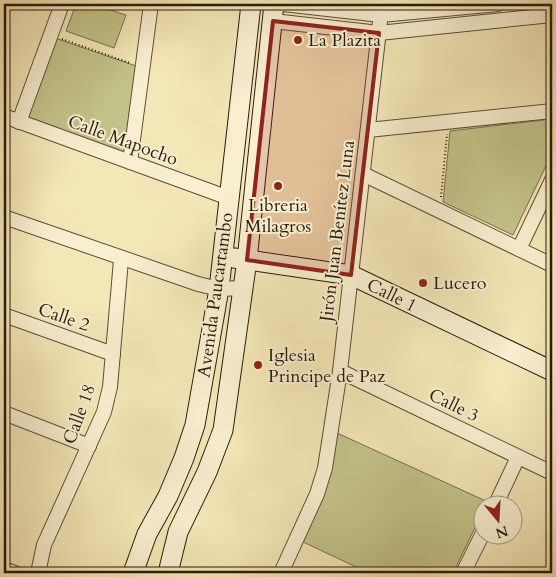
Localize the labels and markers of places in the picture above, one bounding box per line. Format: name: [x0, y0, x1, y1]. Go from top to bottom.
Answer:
place label: La Plazita: [308, 28, 381, 53]
marker: La Plazita: [292, 34, 304, 46]
marker: Libreria Milagros: [272, 180, 284, 192]
place label: Libreria Milagros: [245, 193, 311, 239]
place label: Lucero: [433, 271, 487, 296]
marker: Lucero: [417, 277, 429, 289]
place label: Iglesia Principe de Paz: [268, 343, 385, 389]
marker: Iglesia Principe de Paz: [252, 359, 264, 371]

